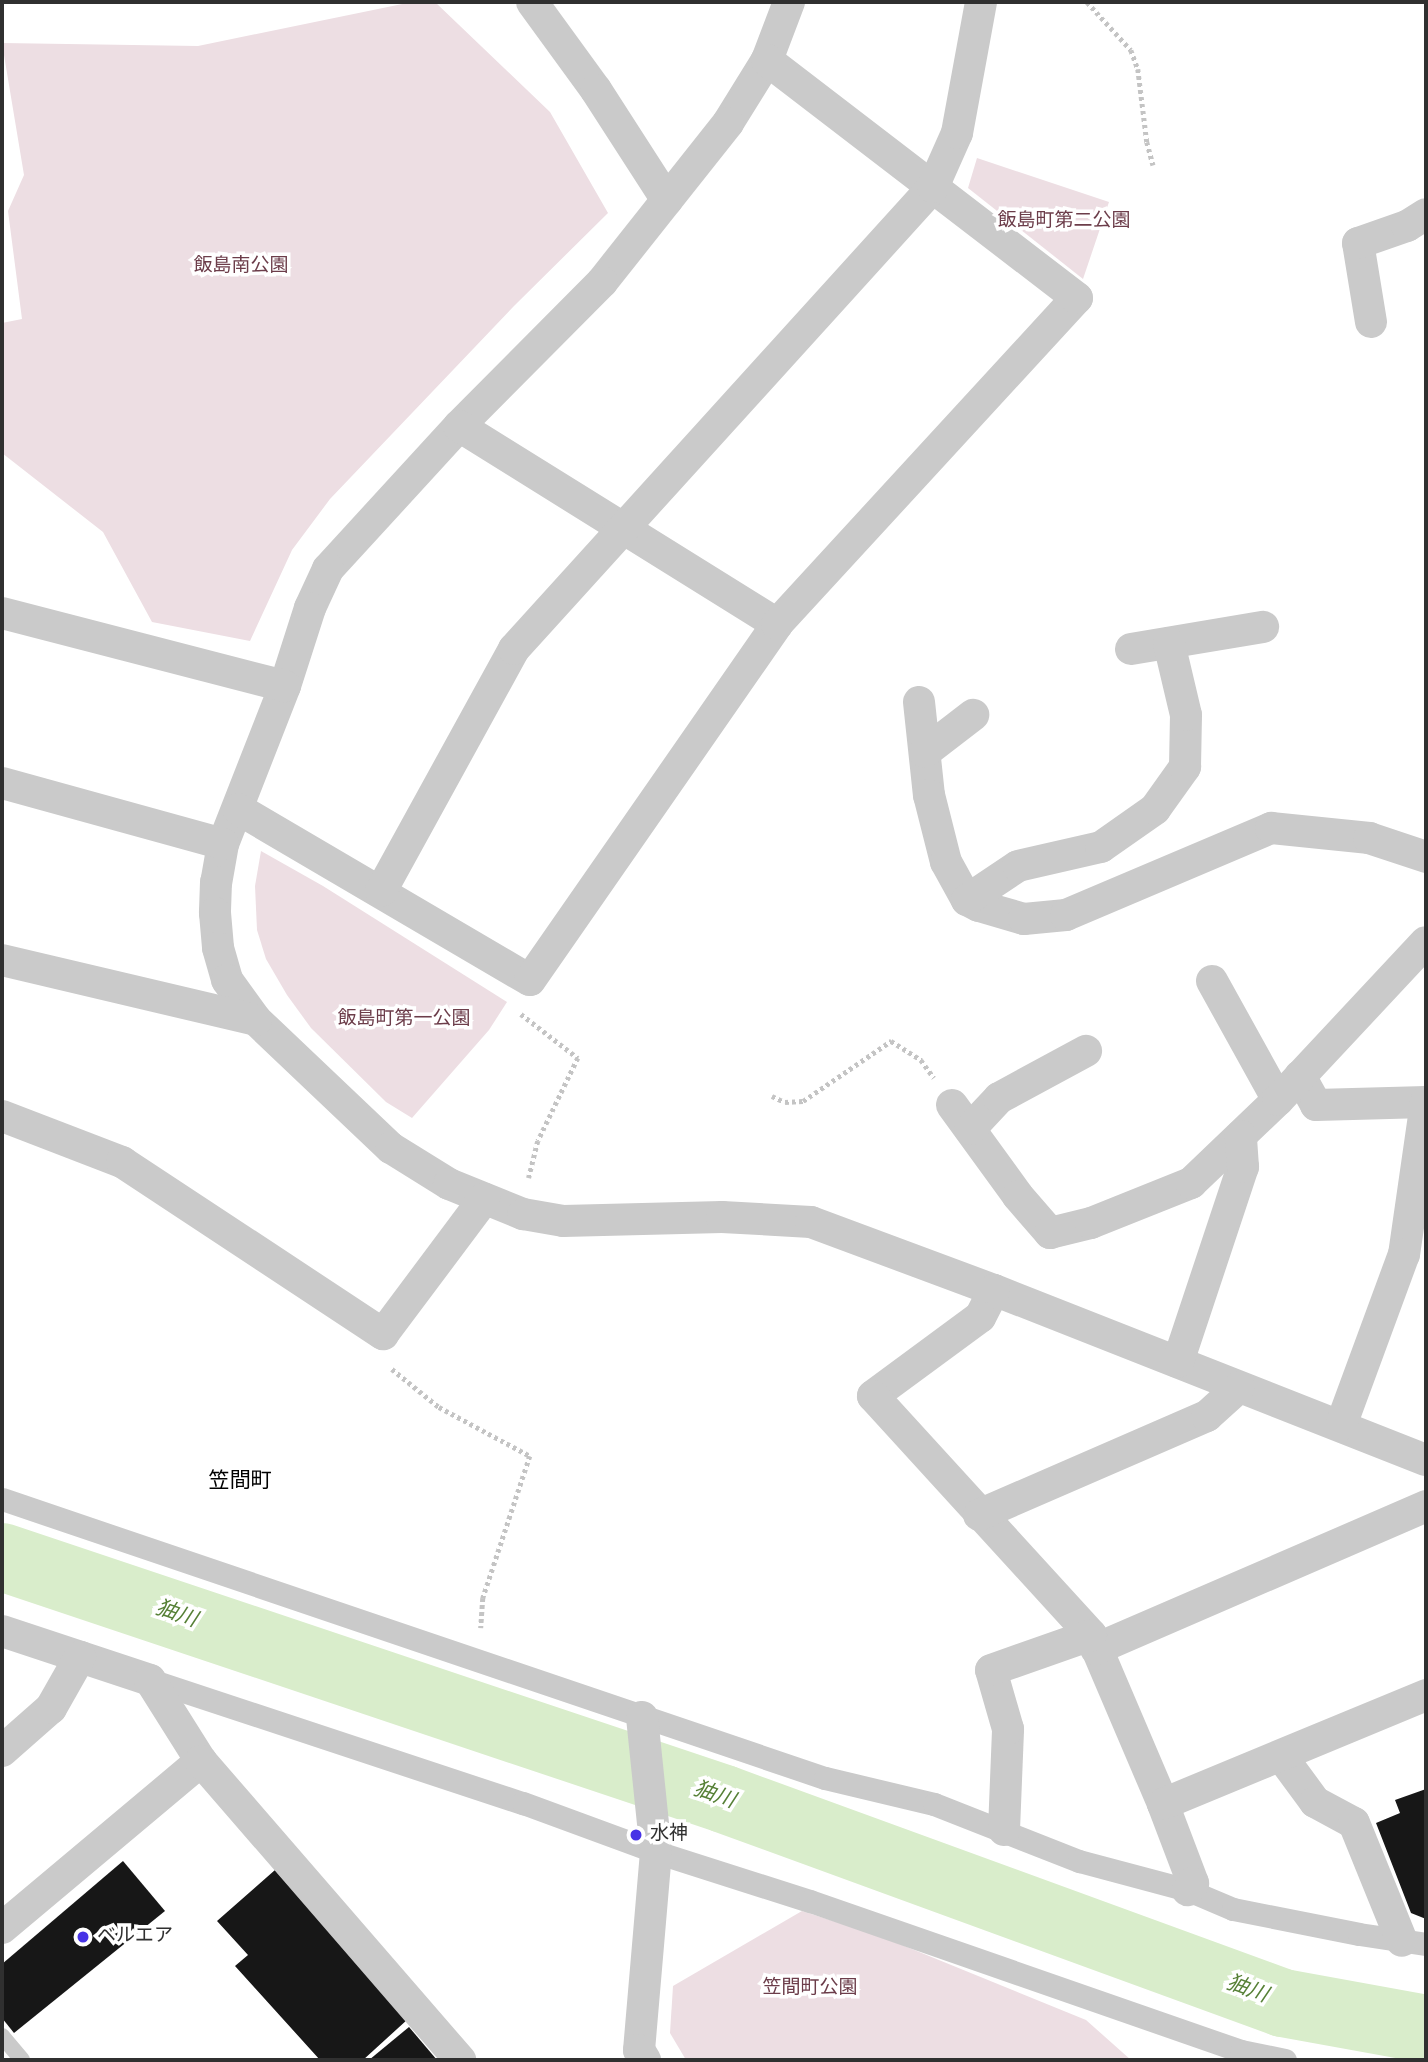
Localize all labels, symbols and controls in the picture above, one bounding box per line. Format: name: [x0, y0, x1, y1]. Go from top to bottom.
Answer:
park label: 飯島町第二公園: [998, 211, 1130, 233]
park label: 飯島南公園: [194, 256, 288, 278]
park label: 飯島町第一公園: [338, 1009, 470, 1031]
district label: 笠間町: [209, 1469, 271, 1495]
water label: 㹨川: [152, 1596, 200, 1634]
water label: 㹨川: [690, 1777, 738, 1815]
place label: 水神: [650, 1824, 688, 1846]
marker: 水神: [628, 1827, 644, 1843]
place label: ベルエア: [97, 1926, 173, 1948]
marker: ベルエア: [75, 1929, 91, 1945]
water label: 㹨川: [1223, 1971, 1271, 2009]
park label: 笠間町公園: [763, 1978, 857, 2000]

